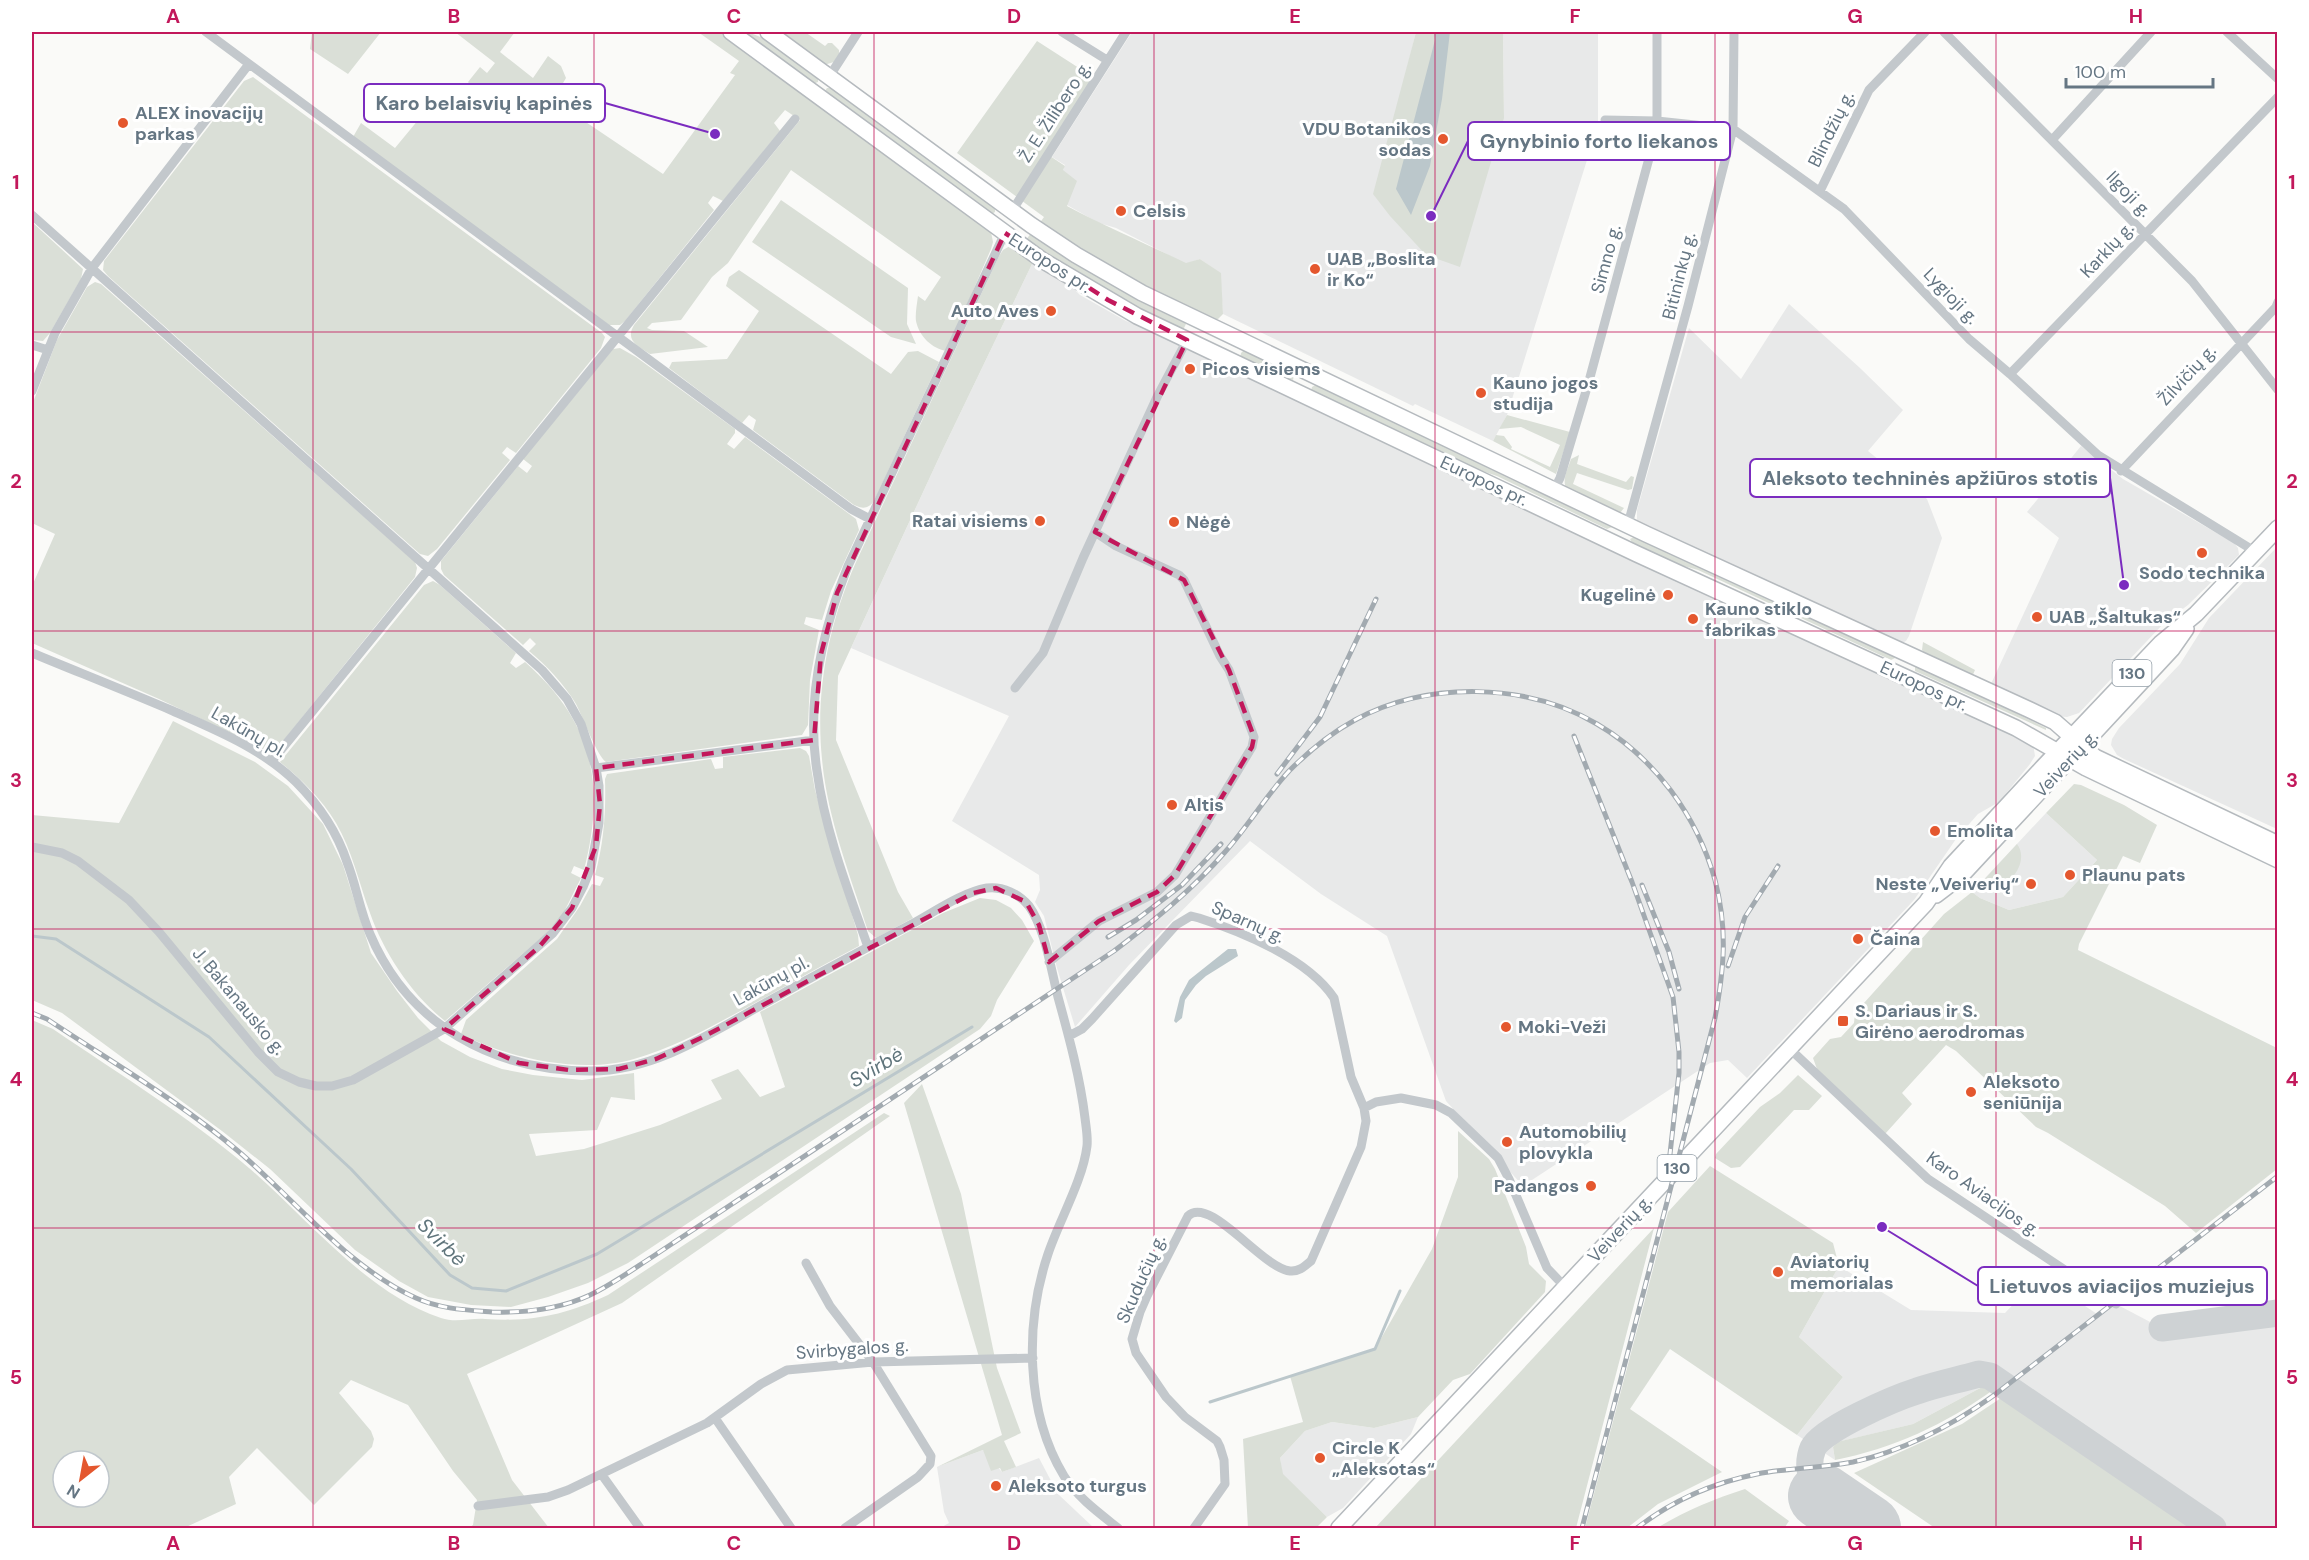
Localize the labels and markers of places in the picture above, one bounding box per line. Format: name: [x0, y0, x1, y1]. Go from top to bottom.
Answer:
callout: Karo belaisvių kapinės: [364, 84, 605, 122]
place label: ALEX inovacijų parkas: [135, 101, 263, 146]
marker: ALEX inovacijų parkas: [116, 116, 130, 130]
place label: VDU Botanikos sodas: [1302, 117, 1431, 162]
callout: Gynybinio forto liekanos: [1468, 122, 1730, 160]
marker: VDU Botanikos sodas: [1436, 132, 1450, 146]
place label: Celsis: [1133, 199, 1186, 223]
marker: Celsis: [1114, 204, 1128, 218]
place label: UAB „Boslita ir Ko“: [1327, 247, 1436, 292]
marker: UAB „Boslita ir Ko“: [1308, 262, 1322, 276]
place label: Auto Aves: [951, 299, 1039, 323]
marker: Auto Aves: [1044, 304, 1058, 318]
place label: Picos visiems: [1202, 357, 1321, 381]
marker: Picos visiems: [1183, 362, 1197, 376]
place label: Kauno jogos studija: [1493, 371, 1598, 416]
marker: Kauno jogos studija: [1474, 386, 1488, 400]
callout: Aleksoto techninės apžiūros stotis: [1750, 459, 2110, 497]
place label: Ratai visiems: [912, 509, 1028, 533]
place label: Nėgė: [1186, 510, 1231, 534]
marker: Ratai visiems: [1033, 514, 1047, 528]
marker: Nėgė: [1167, 515, 1181, 529]
marker: Sodo technika: [2195, 546, 2209, 560]
place label: Sodo technika: [2139, 561, 2265, 585]
place label: Kugelinė: [1580, 583, 1656, 607]
marker: Kugelinė: [1661, 588, 1675, 602]
place label: Kauno stiklo fabrikas: [1705, 597, 1812, 642]
place label: UAB „Šaltukas“: [2049, 605, 2181, 629]
marker: UAB „Šaltukas“: [2030, 610, 2044, 624]
marker: Kauno stiklo fabrikas: [1686, 612, 1700, 626]
place label: Altis: [1184, 793, 1224, 817]
marker: Altis: [1165, 798, 1179, 812]
place label: Emolita: [1947, 819, 2014, 843]
marker: Emolita: [1928, 824, 1942, 838]
place label: Plaunu pats: [2082, 863, 2186, 887]
marker: Plaunu pats: [2063, 868, 2077, 882]
place label: Neste „Veiverių“: [1875, 872, 2019, 896]
marker: Neste „Veiverių“: [2024, 877, 2038, 891]
place label: Čaina: [1870, 927, 1920, 951]
marker: Čaina: [1851, 932, 1865, 946]
place label: S. Dariaus ir S. Girėno aerodromas: [1855, 999, 2025, 1044]
marker: S. Dariaus ir S. Girėno aerodromas: [1836, 1014, 1850, 1028]
place label: Moki-Veži: [1518, 1015, 1606, 1039]
marker: Moki-Veži: [1499, 1020, 1513, 1034]
place label: Aleksoto seniūnija: [1983, 1070, 2062, 1115]
marker: Aleksoto seniūnija: [1964, 1085, 1978, 1099]
place label: Automobilių plovykla: [1519, 1120, 1627, 1165]
marker: Automobilių plovykla: [1500, 1135, 1514, 1149]
place label: Padangos: [1494, 1174, 1579, 1198]
marker: Padangos: [1584, 1179, 1598, 1193]
place label: Aviatorių memorialas: [1790, 1250, 1893, 1295]
marker: Aviatorių memorialas: [1771, 1265, 1785, 1279]
callout: Lietuvos aviacijos muziejus: [1978, 1267, 2267, 1305]
place label: Circle K „Aleksotas“: [1332, 1436, 1435, 1481]
marker: Circle K „Aleksotas“: [1313, 1451, 1327, 1465]
place label: Aleksoto turgus: [1008, 1474, 1147, 1498]
marker: Aleksoto turgus: [989, 1479, 1003, 1493]

